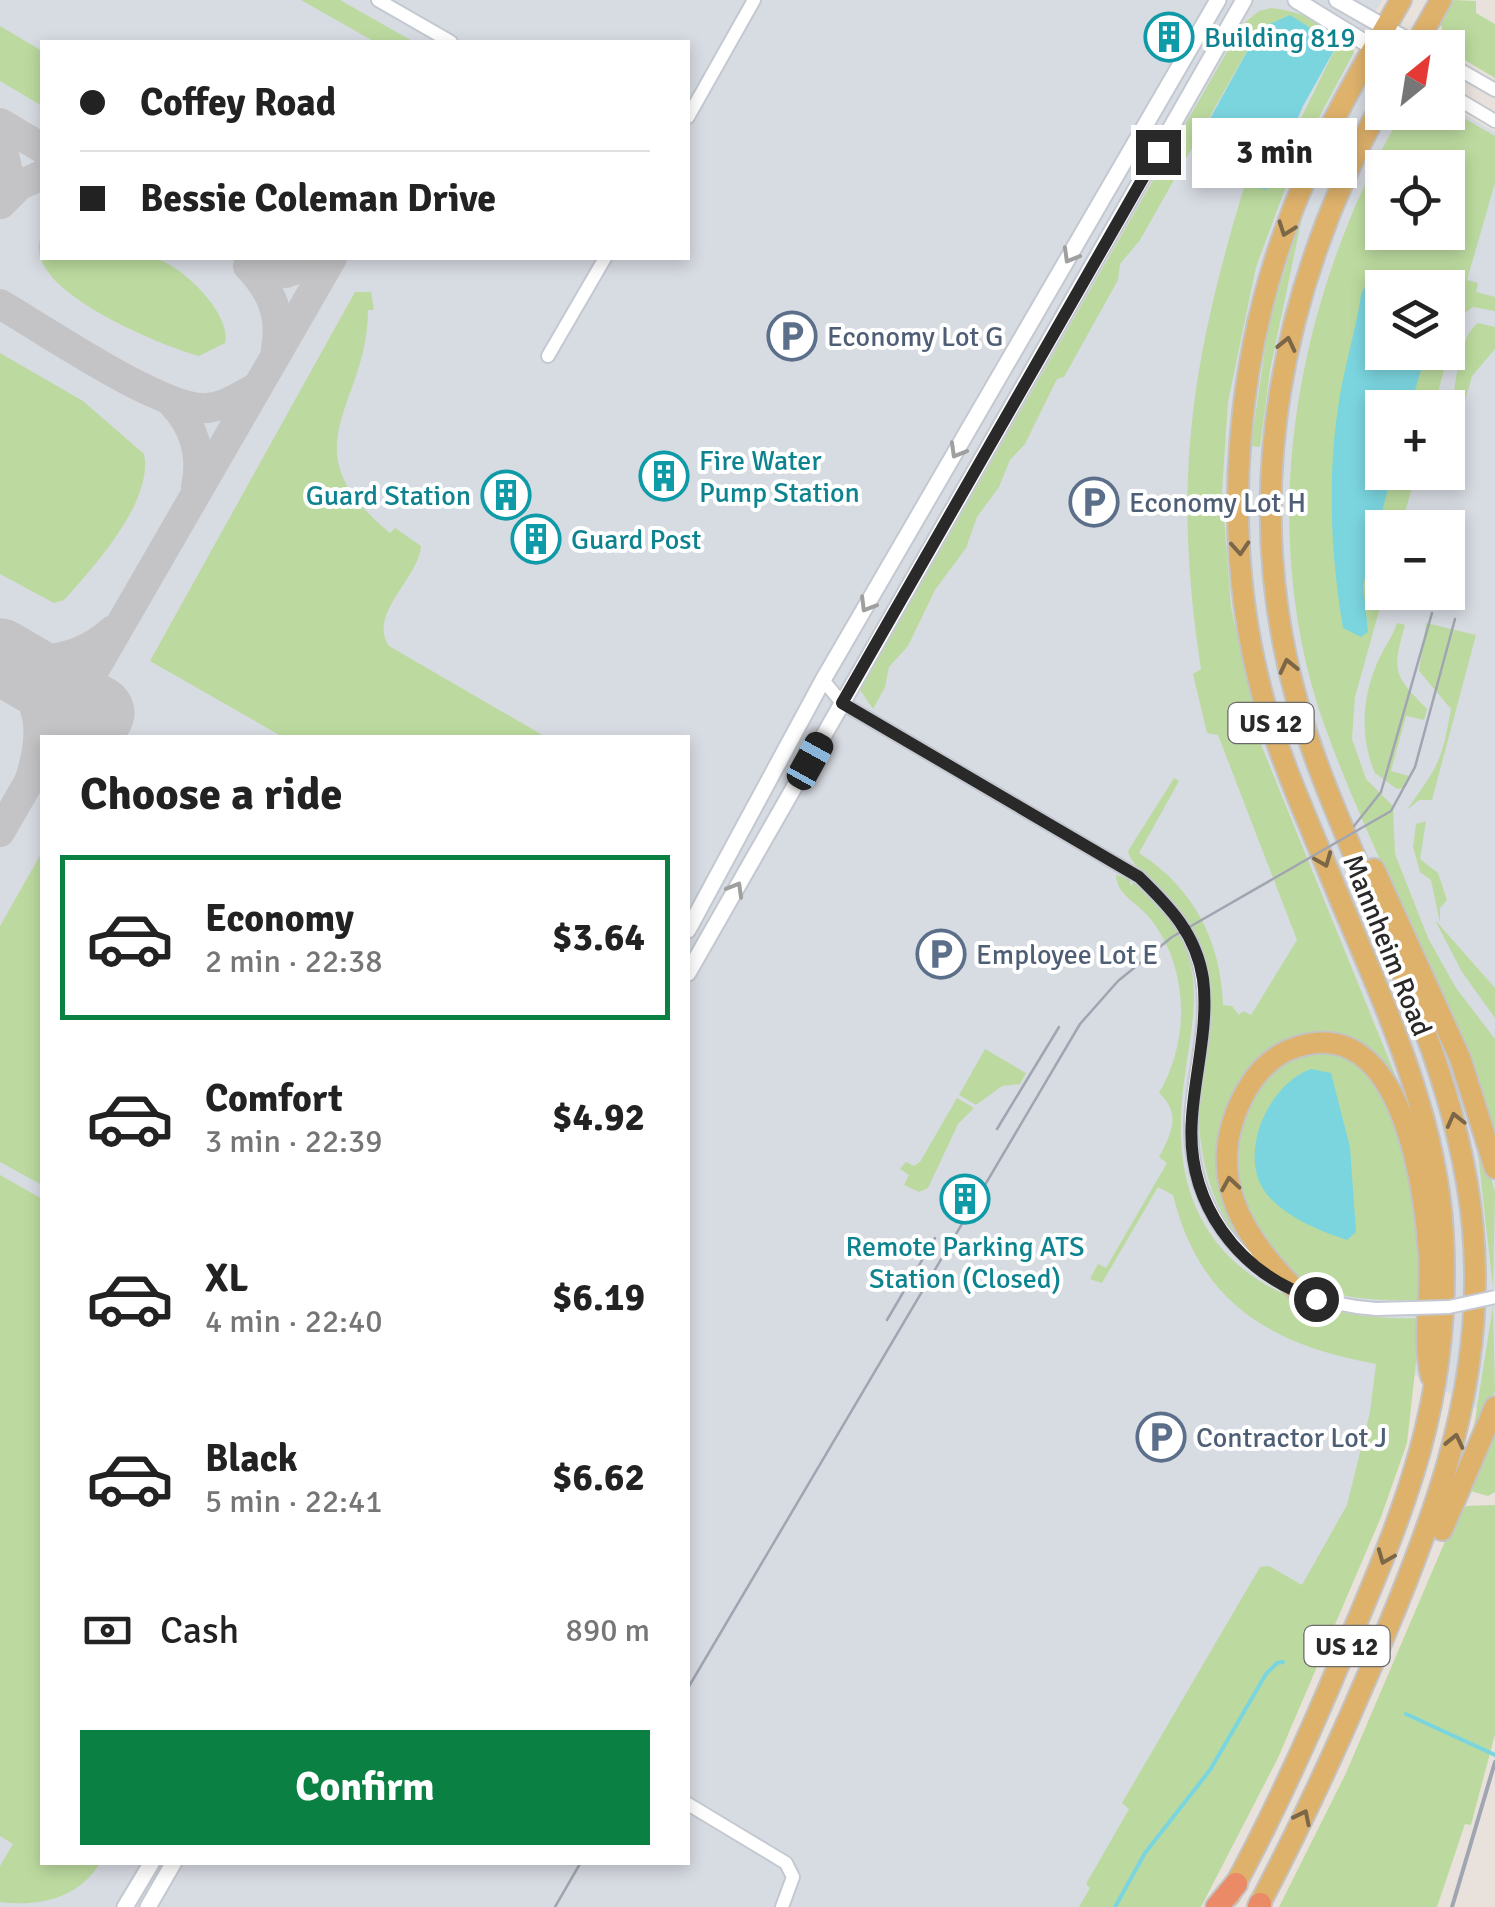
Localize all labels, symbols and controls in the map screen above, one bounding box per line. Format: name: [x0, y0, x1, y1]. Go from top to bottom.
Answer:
building icon: Building 819: [1143, 11, 1195, 63]
place label: Building 819: [1204, 21, 1356, 55]
north arrow: [1365, 30, 1465, 130]
map controls: [1365, 30, 1465, 610]
text: Coffey Road: [140, 79, 336, 126]
callout: 3 min: [1193, 117, 1358, 187]
route end: [1136, 130, 1181, 175]
text: 3 min: [1236, 133, 1313, 172]
button: locate: [1365, 150, 1465, 250]
text: Bessie Coleman Drive: [140, 175, 496, 222]
one-way arrow: [1277, 219, 1298, 236]
one-way arrow: [1062, 245, 1082, 263]
button: layers: [1365, 270, 1465, 370]
parking icon: Economy Lot G: [766, 310, 818, 362]
place label: Economy Lot G: [827, 320, 1003, 354]
one-way arrow: [1275, 336, 1296, 353]
button: +: [1365, 390, 1465, 490]
one-way arrow: [950, 440, 970, 458]
place label: Fire Water Pump Station: [699, 444, 860, 510]
building icon: Fire Water Pump Station: [638, 450, 690, 502]
building icon: Guard Station: [480, 469, 532, 521]
parking icon: Economy Lot H: [1068, 476, 1120, 528]
place label: Guard Station: [306, 479, 471, 513]
place label: Economy Lot H: [1129, 486, 1306, 520]
button: −: [1365, 510, 1465, 610]
building icon: Guard Post: [510, 513, 562, 565]
place label: Guard Post: [571, 523, 701, 557]
one-way arrow: [1229, 541, 1250, 557]
one-way arrow: [860, 594, 879, 612]
one-way arrow: [1279, 658, 1300, 675]
road number: US 12: [1228, 703, 1314, 743]
car: [782, 727, 838, 795]
text: Choose a ride: [80, 767, 343, 822]
street label: Mannheim Road: [1335, 850, 1439, 1041]
one-way arrow: [1312, 851, 1332, 868]
one-way arrow: [724, 881, 743, 899]
icon: car: [85, 893, 175, 983]
text: Economy: [205, 895, 354, 942]
text: $3.64: [552, 914, 645, 961]
parking icon: Employee Lot E: [915, 928, 967, 980]
place label: Employee Lot E: [976, 938, 1158, 972]
text: 2 min · 22:38: [205, 942, 383, 981]
icon: car: [85, 1073, 175, 1163]
text: Comfort: [205, 1075, 343, 1122]
text: $4.92: [552, 1094, 645, 1141]
one-way arrow: [1446, 1112, 1467, 1129]
text: 3 min · 22:39: [205, 1122, 383, 1161]
building icon: Remote Parking ATS Station (Closed): [939, 1173, 991, 1225]
one-way arrow: [1221, 1176, 1242, 1193]
place label: Remote Parking ATS Station (Closed): [845, 1230, 1085, 1296]
icon: car: [85, 1253, 175, 1343]
text: XL: [205, 1255, 248, 1302]
text: $6.19: [552, 1274, 645, 1321]
route start: [1294, 1277, 1339, 1322]
text: 4 min · 22:40: [205, 1302, 383, 1341]
parking icon: Contractor Lot J: [1135, 1411, 1187, 1463]
place label: Contractor Lot J: [1196, 1421, 1387, 1455]
icon: car: [85, 1433, 175, 1523]
one-way arrow: [1443, 1433, 1464, 1450]
text: Black: [205, 1435, 298, 1482]
text: $6.62: [552, 1454, 645, 1501]
text: 5 min · 22:41: [205, 1482, 383, 1521]
one-way arrow: [1376, 1547, 1396, 1565]
icon: cash: [80, 1603, 135, 1658]
text: Cash: [160, 1607, 239, 1654]
text: 890 m: [566, 1611, 650, 1650]
road number: US 12: [1304, 1626, 1390, 1666]
button: Confirm: [80, 1730, 650, 1845]
one-way arrow: [1291, 1809, 1311, 1827]

